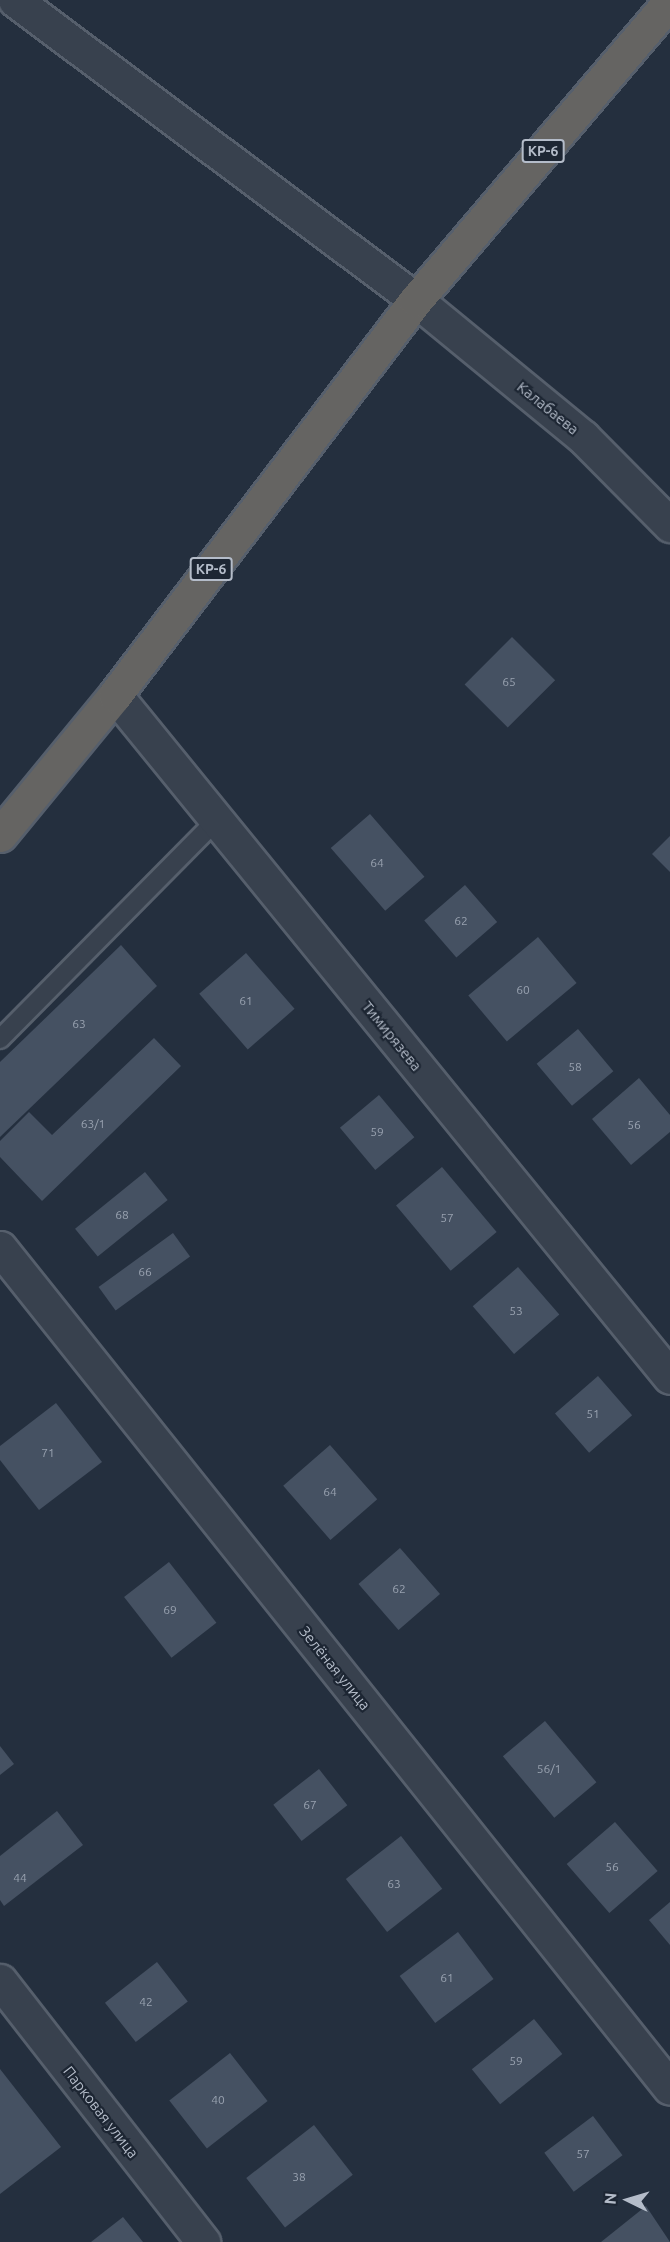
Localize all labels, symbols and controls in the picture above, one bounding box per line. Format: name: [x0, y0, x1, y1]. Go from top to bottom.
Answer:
road number: KP-6: [520, 140, 566, 162]
street label: Калабаева: [514, 378, 582, 438]
road number: KP-6: [188, 558, 234, 580]
house number: 65: [502, 675, 516, 689]
house number: 64: [370, 856, 384, 870]
house number: 62: [454, 914, 468, 928]
house number: 60: [516, 983, 530, 997]
house number: 61: [239, 994, 253, 1008]
street label: Тимирязева: [358, 998, 426, 1074]
house number: 63: [72, 1017, 86, 1031]
house number: 58: [568, 1060, 582, 1074]
house number: 63/1: [81, 1117, 105, 1131]
house number: 56: [627, 1118, 641, 1132]
house number: 59: [370, 1125, 384, 1139]
house number: 68: [115, 1208, 129, 1222]
house number: 57: [440, 1211, 454, 1225]
house number: 66: [138, 1265, 152, 1279]
house number: 53: [509, 1304, 523, 1318]
house number: 51: [586, 1407, 600, 1421]
house number: 71: [41, 1446, 55, 1460]
house number: 64: [323, 1485, 337, 1499]
house number: 62: [392, 1582, 406, 1596]
house number: 69: [163, 1603, 177, 1617]
street label: Зелёная улица: [296, 1622, 374, 1714]
house number: 56/1: [537, 1762, 561, 1776]
house number: 67: [303, 1798, 317, 1812]
house number: 56: [605, 1860, 619, 1874]
house number: 44: [13, 1871, 27, 1885]
house number: 63: [387, 1877, 401, 1891]
house number: 61: [440, 1971, 454, 1985]
house number: 42: [139, 1995, 153, 2009]
house number: 59: [509, 2054, 523, 2068]
street label: Парковая улица: [60, 2062, 142, 2162]
house number: 40: [211, 2093, 225, 2107]
house number: 57: [576, 2147, 590, 2161]
house number: 38: [292, 2170, 306, 2184]
north arrow: [598, 2170, 658, 2230]
text: N: [601, 2192, 620, 2205]

